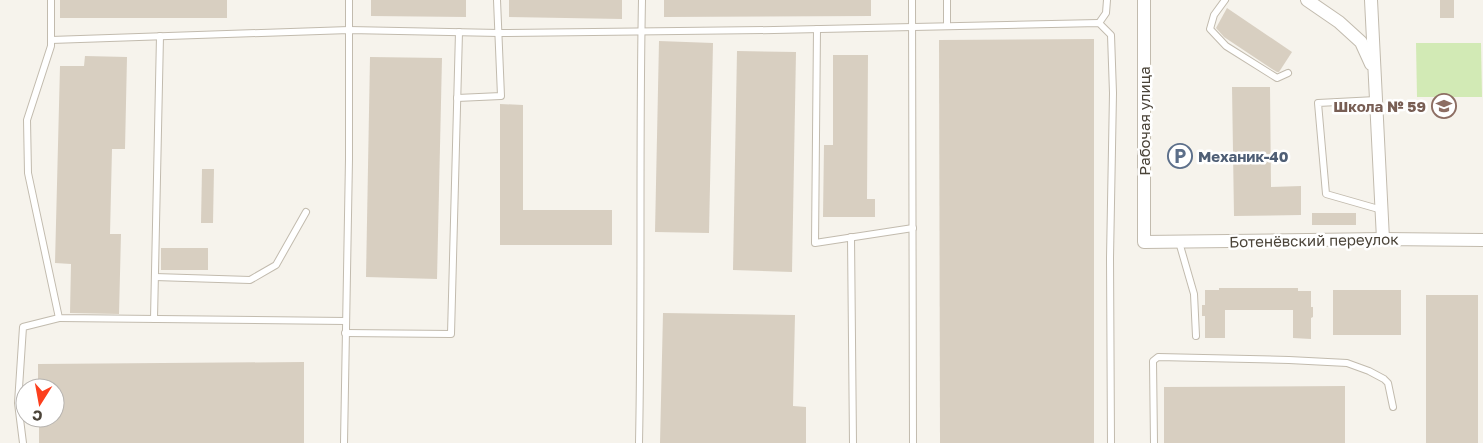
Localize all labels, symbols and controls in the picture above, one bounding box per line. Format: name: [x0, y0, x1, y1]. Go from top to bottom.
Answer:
street label: Рабочая улица: [1135, 66, 1153, 176]
school or university icon: Школа № 59: [1431, 93, 1457, 119]
place label: Школа № 59: [1333, 97, 1426, 115]
parking icon: Механик-40: [1167, 143, 1193, 169]
place label: Механик-40: [1198, 147, 1289, 165]
street label: Ботенёвский переулок: [1229, 230, 1399, 250]
north arrow: [15, 378, 65, 428]
text: С: [31, 407, 44, 426]

